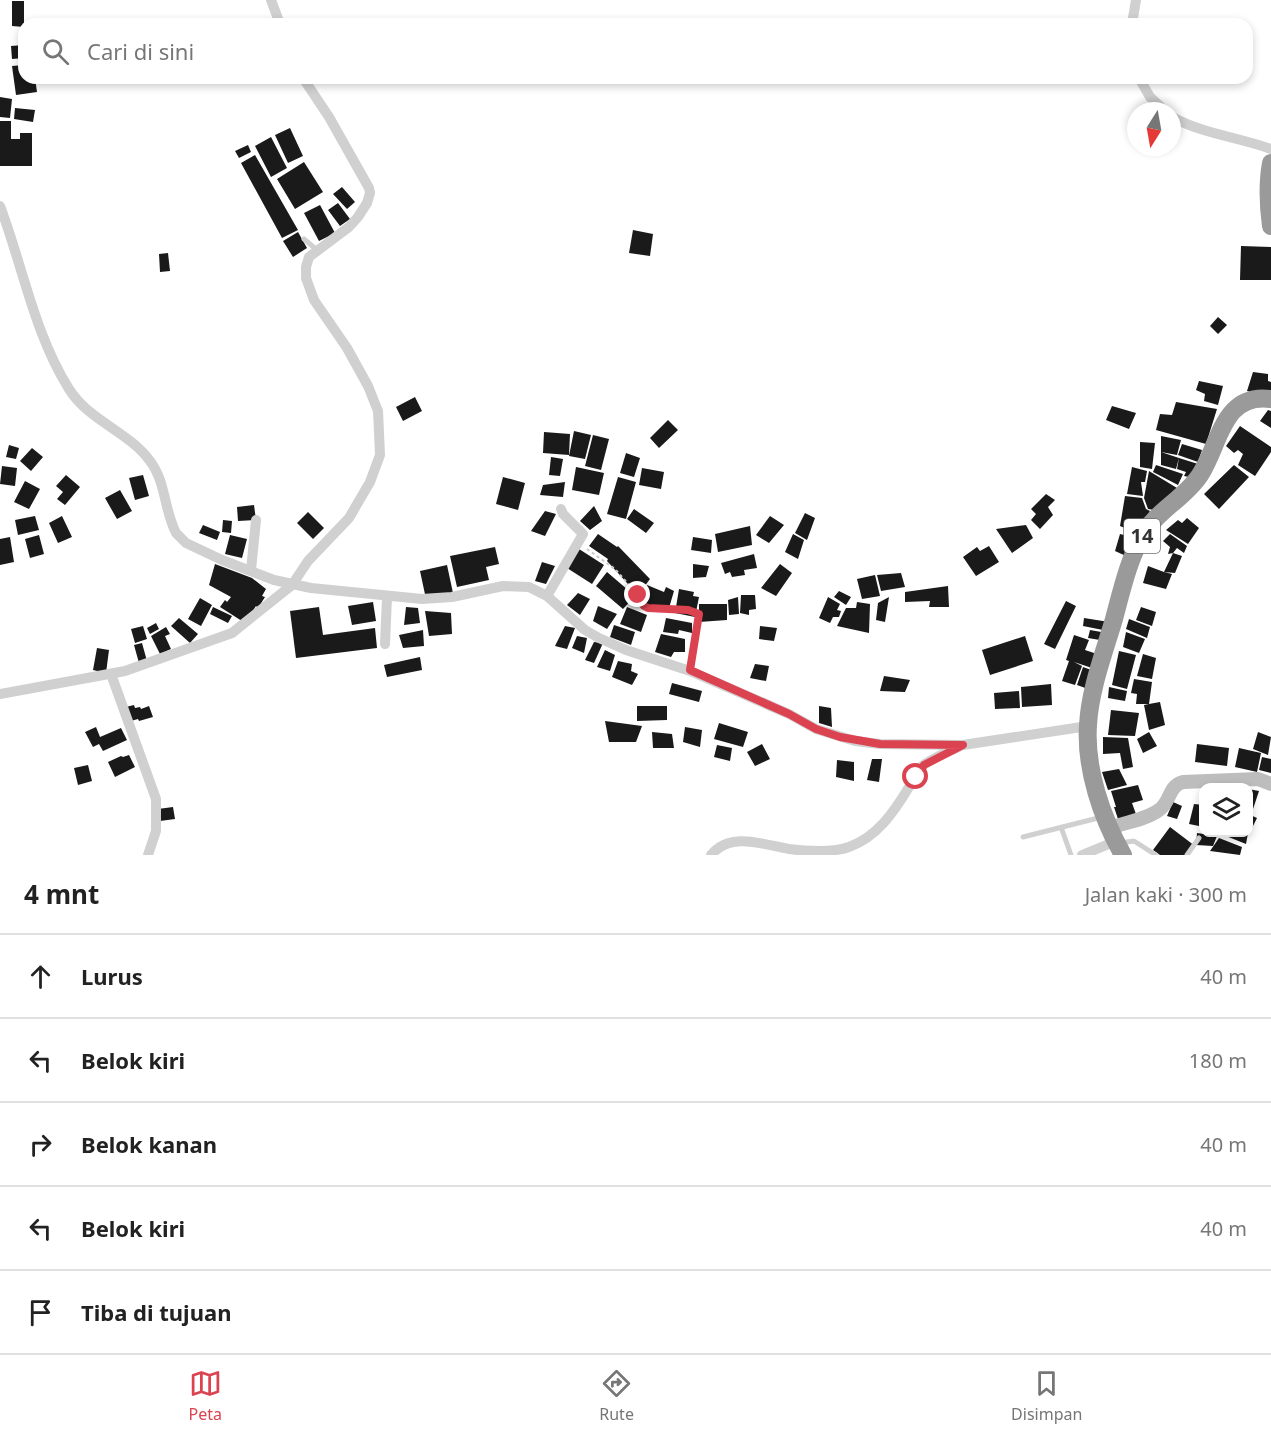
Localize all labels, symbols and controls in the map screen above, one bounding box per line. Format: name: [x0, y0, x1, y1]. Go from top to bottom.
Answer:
search box: [18, 18, 1253, 84]
icon: search: [39, 35, 72, 68]
text: Cari di sini: [87, 36, 194, 66]
north arrow: [1127, 102, 1181, 156]
road number: 14: [1124, 519, 1160, 553]
route end: [624, 581, 650, 607]
route start: [902, 763, 928, 789]
map controls: [1199, 783, 1253, 837]
button: layers: [1199, 783, 1253, 837]
text: 4 mnt: [24, 876, 99, 912]
text: Jalan kaki · 300 m: [1085, 881, 1247, 908]
icon: ahead: [24, 960, 57, 993]
text: Lurus: [81, 961, 143, 991]
text: 40 m: [1200, 963, 1247, 990]
icon: left: [24, 1044, 57, 1077]
text: Belok kiri: [81, 1045, 185, 1075]
text: 180 m: [1189, 1047, 1247, 1074]
icon: right: [24, 1128, 57, 1161]
text: Belok kanan: [81, 1129, 217, 1159]
text: 40 m: [1200, 1131, 1247, 1158]
icon: left: [24, 1212, 57, 1245]
text: Belok kiri: [81, 1213, 185, 1243]
text: 40 m: [1200, 1215, 1247, 1242]
icon: arrive: [24, 1296, 57, 1329]
text: Tiba di tujuan: [81, 1297, 231, 1327]
tab: Peta: [189, 1367, 222, 1425]
tab: Rute: [599, 1367, 634, 1425]
tab: Disimpan: [1011, 1367, 1082, 1425]

